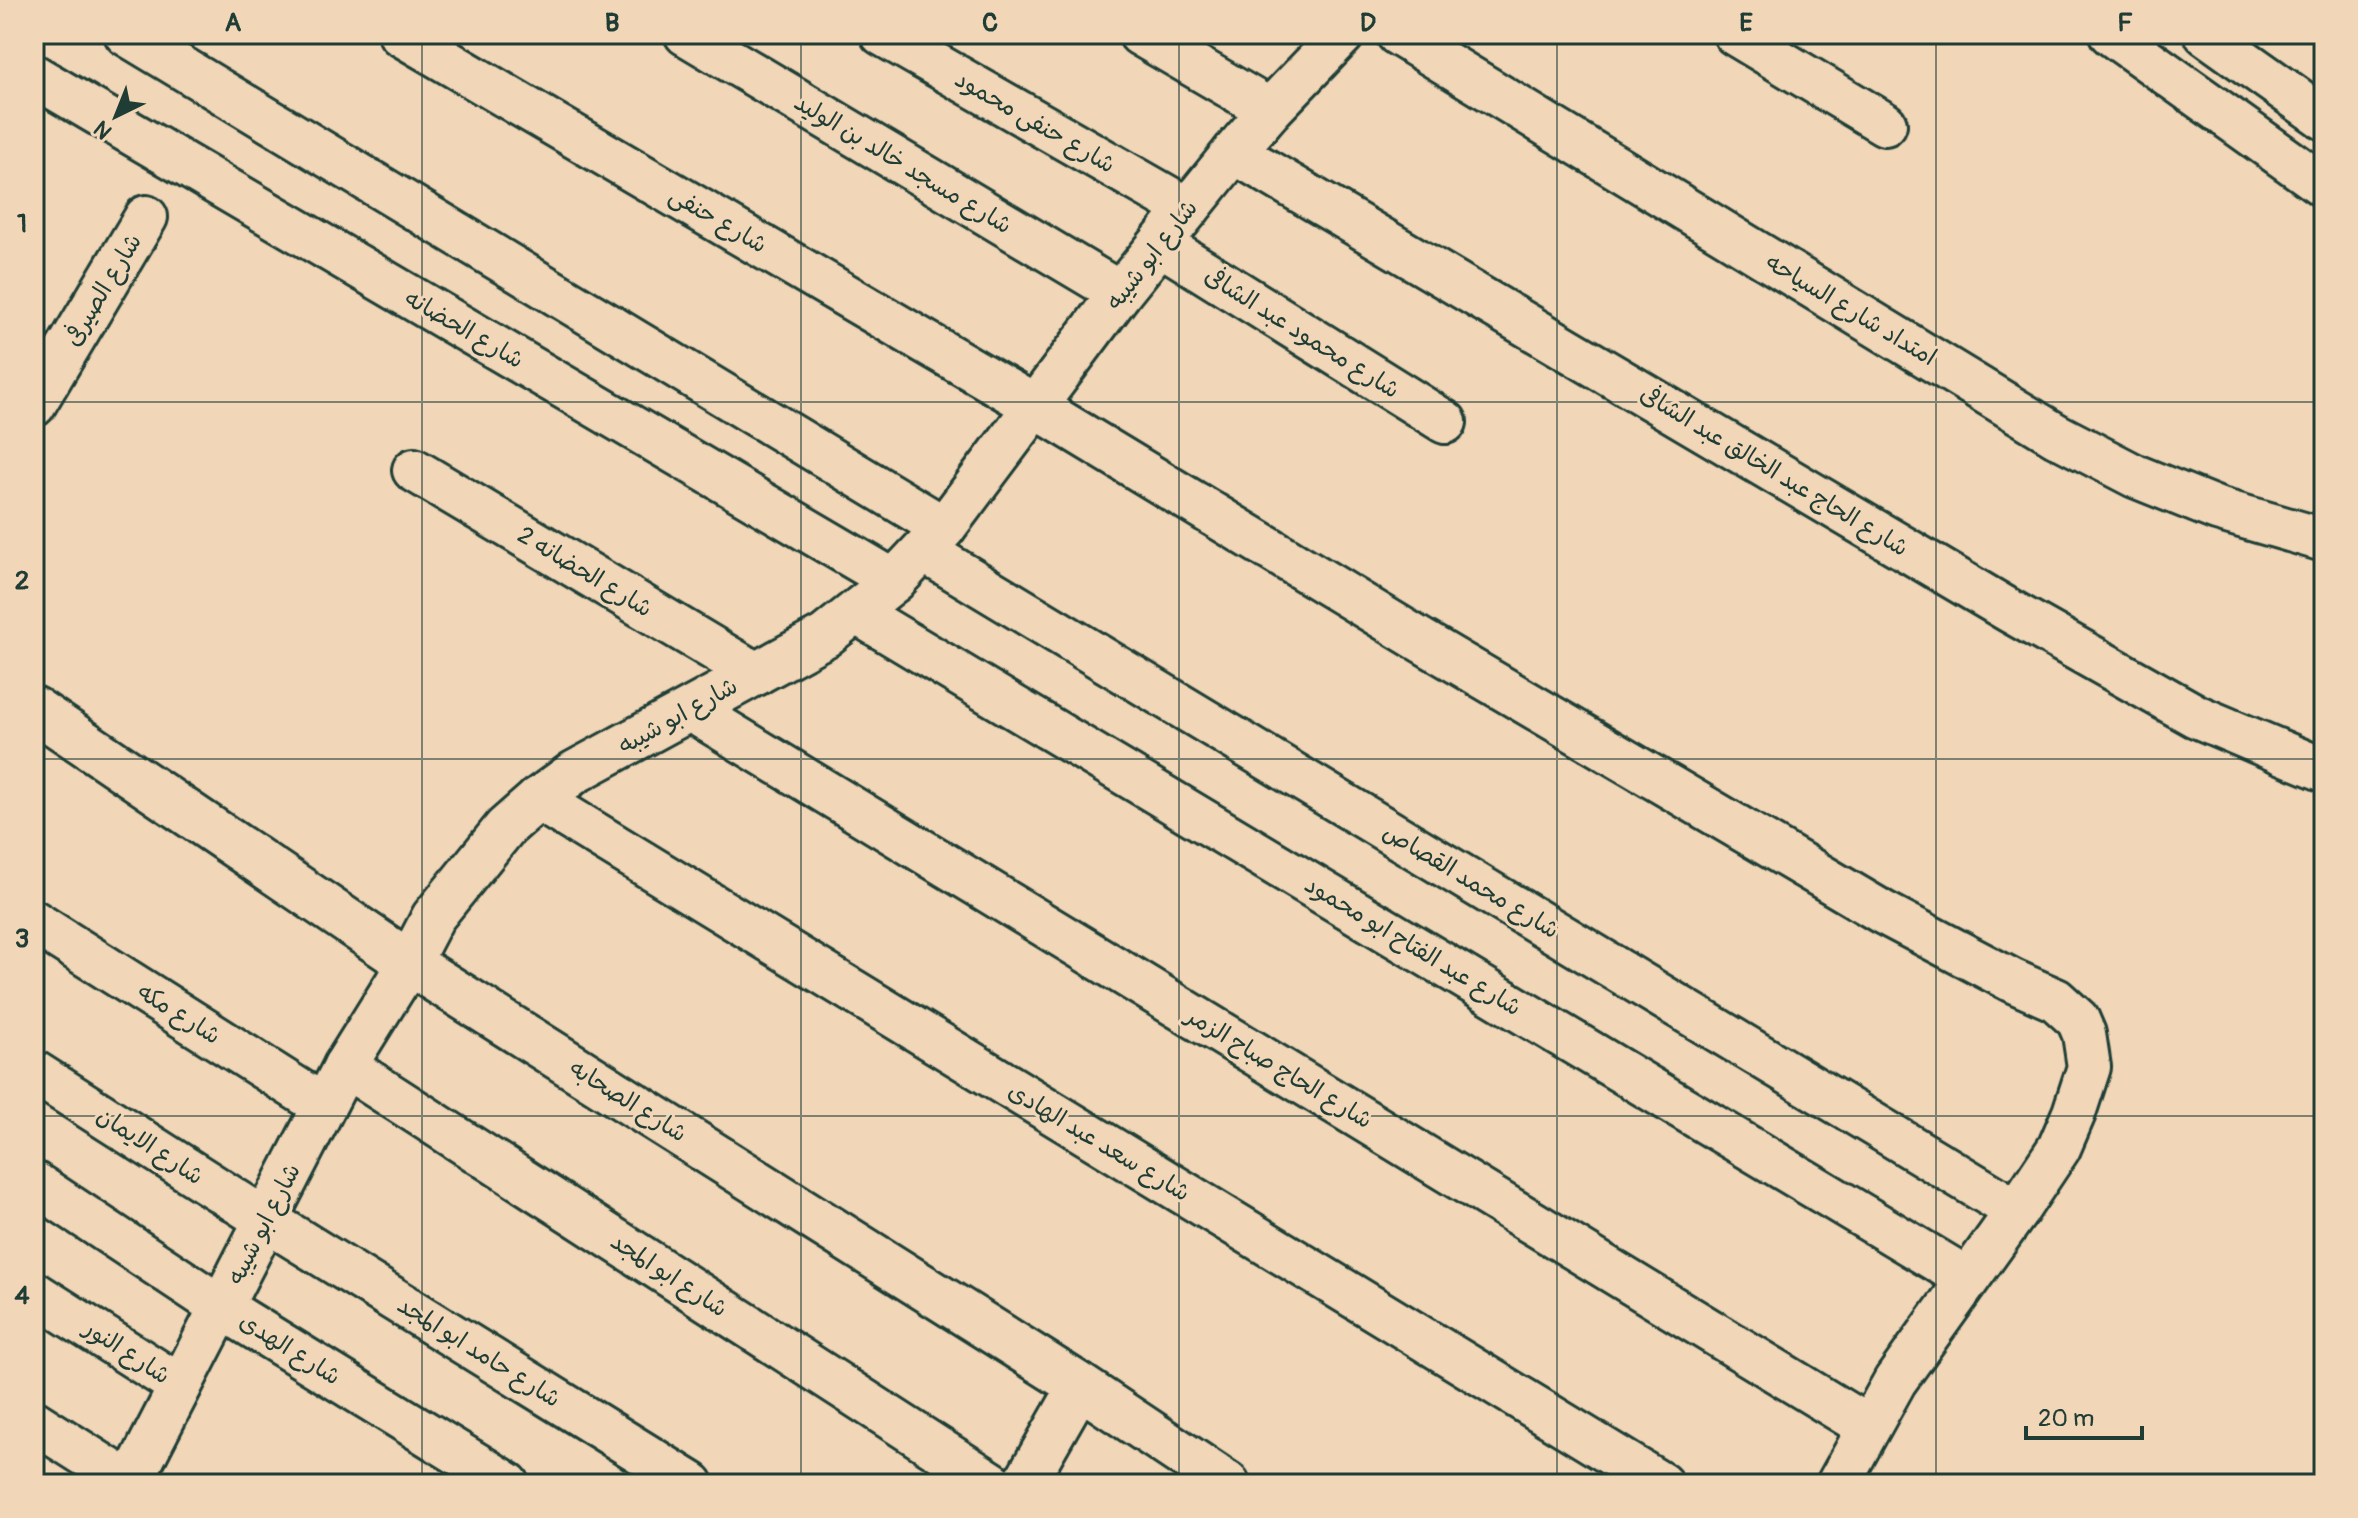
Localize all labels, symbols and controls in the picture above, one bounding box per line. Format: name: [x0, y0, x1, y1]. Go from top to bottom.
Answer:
text: A: [225, 7, 242, 39]
text: B: [605, 7, 619, 39]
text: C: [982, 7, 998, 39]
text: D: [1360, 7, 1376, 39]
text: E: [1739, 7, 1753, 39]
text: F: [2117, 7, 2133, 39]
street label: شارع حنفى محمود: [949, 64, 1120, 181]
north arrow: [76, 76, 156, 156]
street label: شارع مسجد خالد بن الوليد: [788, 88, 1017, 242]
text: N: [88, 114, 118, 145]
street label: شارع حنفى: [663, 180, 772, 261]
street label: شارع ابو شيبه: [1100, 194, 1206, 317]
text: 1: [17, 208, 27, 240]
street label: شارع الصيرفى: [57, 228, 150, 353]
street label: امتداد شارع السياحه: [1759, 248, 1942, 374]
street label: شارع محمود عبد الشافى: [1198, 260, 1405, 407]
street label: شارع الحضانه: [398, 283, 529, 377]
street label: شارع الحاج عبد الخالق عبد الشافى: [1634, 378, 1914, 564]
street label: شارع الحضانه 2: [511, 520, 658, 625]
text: 2: [15, 565, 29, 597]
street label: شارع ابو شيبه: [613, 671, 744, 762]
street label: شارع محمد القصاص: [1377, 817, 1564, 947]
street label: شارع عبد الفتاح ابو محمود: [1298, 870, 1527, 1024]
text: 3: [15, 923, 29, 955]
street label: شارع مكه: [131, 977, 226, 1053]
street label: شارع الحاج صباح الزمر: [1178, 1000, 1377, 1137]
street label: شارع الصحابه: [563, 1053, 692, 1150]
street label: شارع سعد عبد الهادى: [1002, 1076, 1195, 1209]
street label: شارع الايمان: [90, 1101, 209, 1193]
street label: شارع ابو شيبه: [221, 1159, 309, 1290]
street label: شارع ابو المجد: [604, 1227, 733, 1325]
text: 4: [14, 1280, 30, 1312]
street label: شارع حامد ابو المجد: [391, 1290, 566, 1415]
street label: شارع الهدى: [233, 1307, 346, 1393]
street label: شارع النور: [76, 1312, 175, 1392]
scale bar: [2026, 1390, 2142, 1440]
text: 20 m: [2038, 1404, 2094, 1433]

